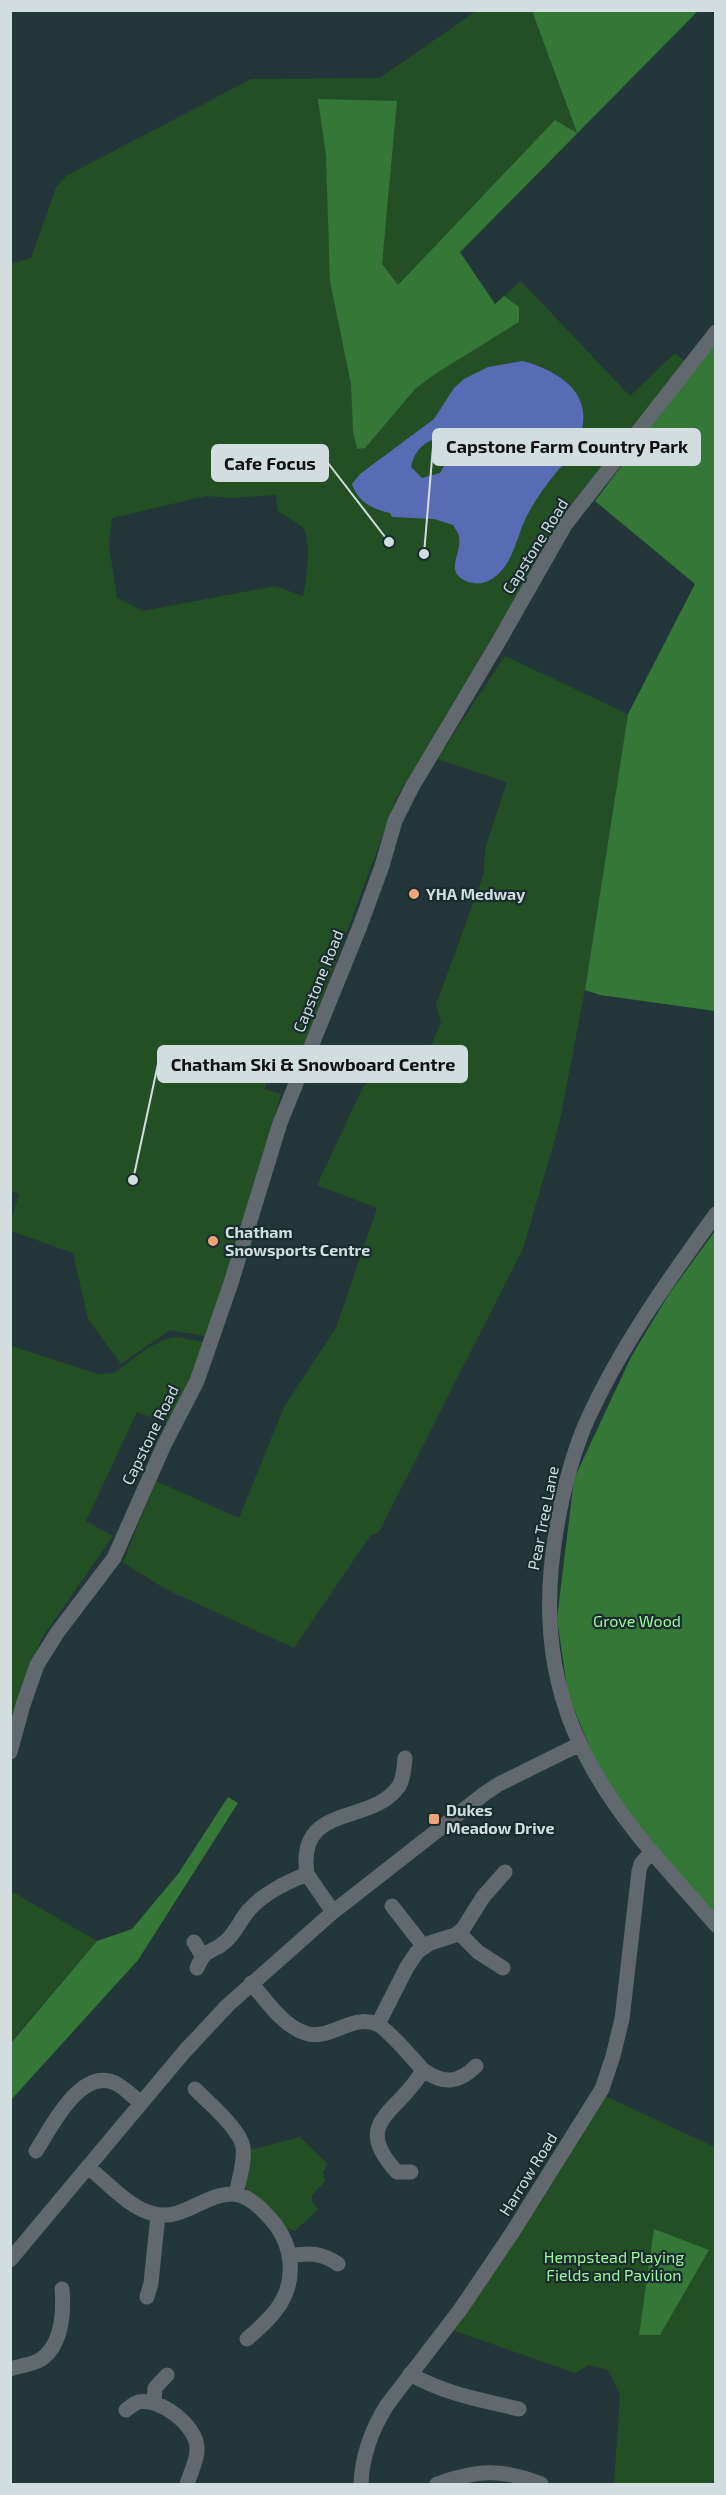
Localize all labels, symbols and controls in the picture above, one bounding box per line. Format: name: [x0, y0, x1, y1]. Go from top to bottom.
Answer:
callout: Capstone Farm Country Park: [433, 429, 700, 465]
text: Capstone Farm Country Park: [446, 435, 688, 457]
callout: Cafe Focus: [212, 445, 328, 481]
text: Cafe Focus: [224, 452, 316, 474]
street label: Capstone Road: [498, 495, 571, 597]
place label: YHA Medway: [426, 884, 525, 904]
marker: YHA Medway: [407, 887, 421, 901]
street label: Capstone Road: [288, 927, 347, 1035]
callout: Chatham Ski & Snowboard Centre: [158, 1046, 467, 1082]
text: Chatham Ski & Snowboard Centre: [171, 1053, 455, 1075]
place label: Chatham Snowsports Centre: [225, 1222, 370, 1259]
marker: Chatham Snowsports Centre: [206, 1234, 220, 1248]
street label: Capstone Road: [117, 1382, 182, 1488]
street label: Pear Tree Lane: [523, 1464, 562, 1572]
park label: Grove Wood: [593, 1611, 681, 1630]
place label: Dukes Meadow Drive: [446, 1800, 555, 1837]
marker: Dukes Meadow Drive: [427, 1812, 441, 1826]
street label: Harrow Road: [495, 2129, 561, 2219]
park label: Hempstead Playing Fields and Pavilion: [544, 2247, 684, 2284]

